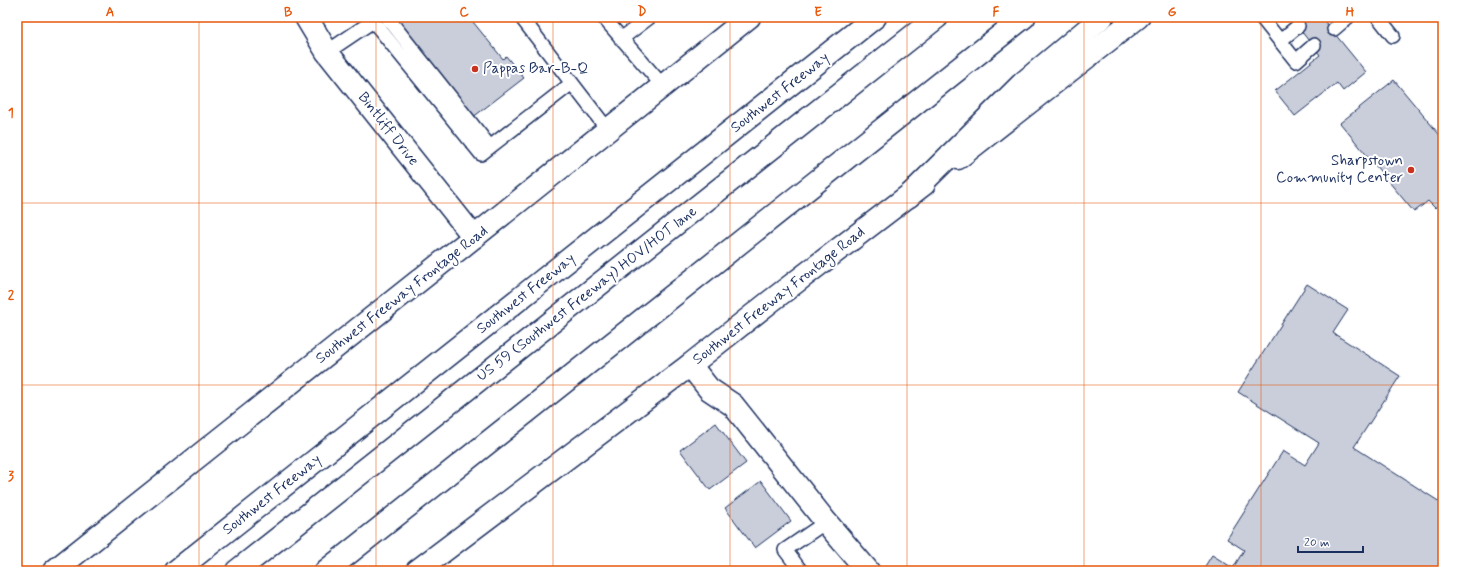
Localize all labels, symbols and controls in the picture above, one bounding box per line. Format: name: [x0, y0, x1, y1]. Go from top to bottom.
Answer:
text: A: [106, 4, 114, 21]
text: B: [284, 4, 293, 21]
text: C: [459, 4, 469, 21]
text: D: [638, 4, 647, 21]
text: E: [814, 4, 822, 21]
text: F: [993, 4, 1000, 21]
text: G: [1168, 4, 1177, 21]
text: H: [1346, 4, 1355, 21]
street label: Southwest Freeway: [727, 48, 833, 138]
place label: Pappas Bar-B-Q: [483, 59, 588, 79]
marker: Pappas Bar-B-Q: [470, 64, 480, 74]
street label: Bintliff Drive: [353, 88, 423, 170]
text: 1: [8, 105, 14, 122]
place label: Sharpstown Community Center: [1276, 151, 1403, 188]
marker: Sharpstown Community Center: [1406, 165, 1416, 175]
street label: US 59 (Southwest Freeway) HOV/HOT lane: [473, 202, 701, 386]
street label: Southwest Freeway Frontage Road: [312, 221, 493, 369]
street label: Southwest Freeway Frontage Road: [689, 222, 870, 370]
street label: Southwest Freeway: [473, 249, 579, 339]
text: 2: [8, 287, 15, 304]
street label: Southwest Freeway: [219, 450, 325, 540]
text: 3: [8, 468, 14, 485]
scale bar: [1298, 528, 1363, 554]
text: 20 m: [1304, 535, 1330, 551]

